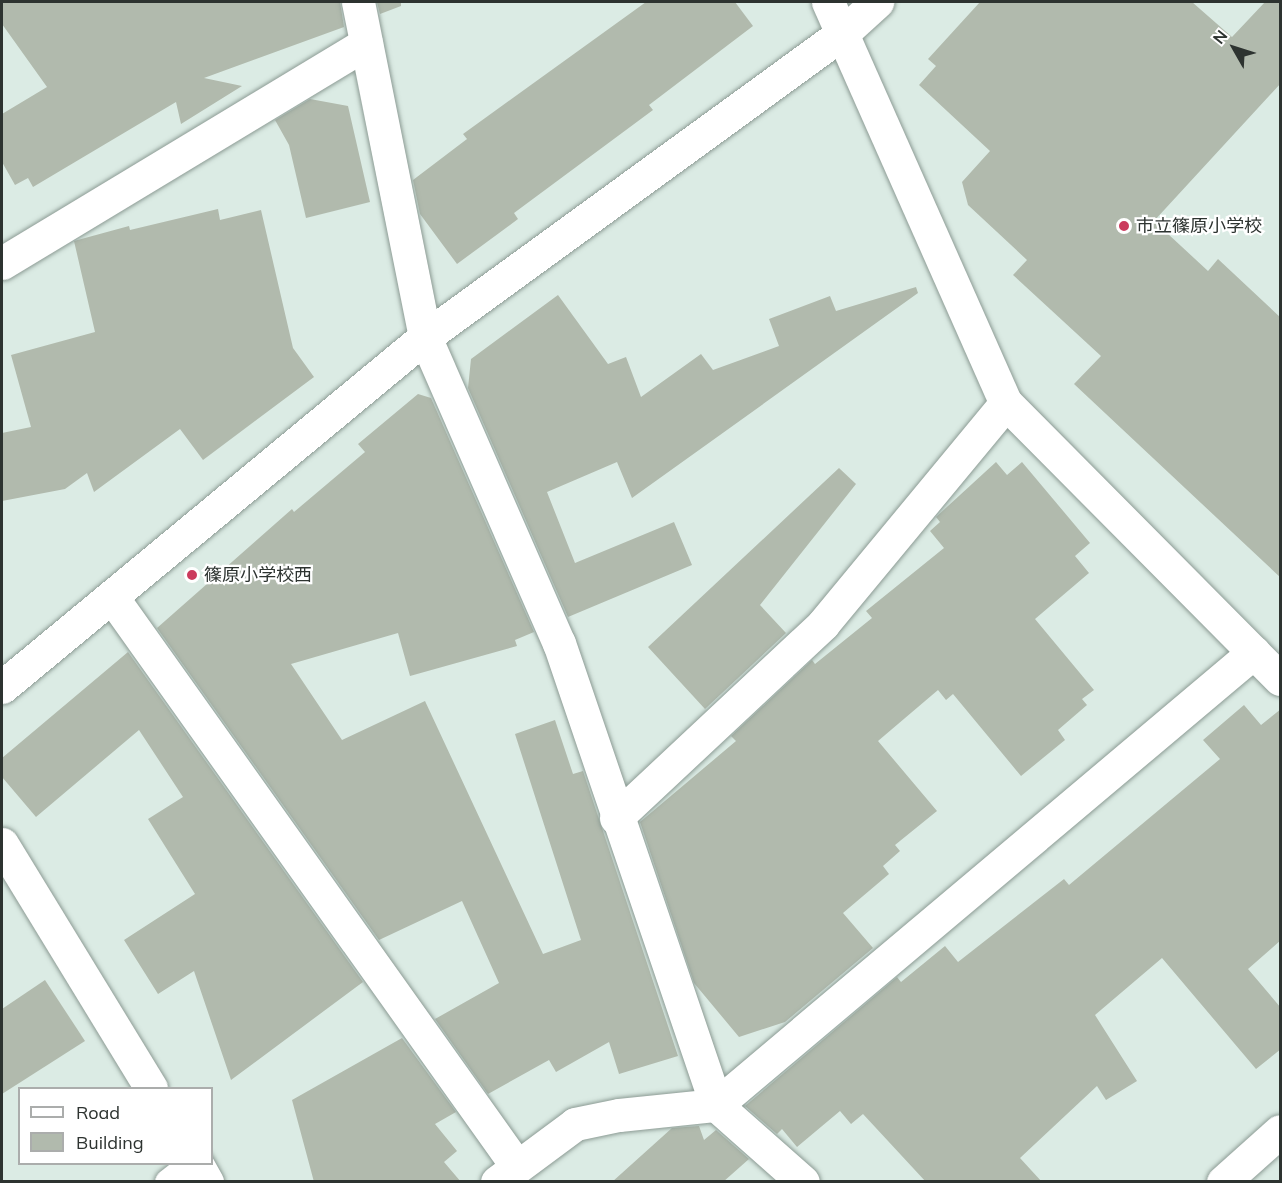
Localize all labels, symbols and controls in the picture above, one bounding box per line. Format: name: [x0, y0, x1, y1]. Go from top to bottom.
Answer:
north arrow: [1204, 18, 1264, 78]
text: N: [1208, 26, 1232, 48]
place label: 市立篠原小学校: [1136, 215, 1262, 237]
marker: 市立篠原小学校: [1117, 219, 1131, 233]
place label: 篠原小学校西: [204, 564, 312, 586]
marker: 篠原小学校西: [185, 568, 199, 582]
legend: [18, 1087, 213, 1165]
text: Road: [76, 1101, 120, 1124]
text: Building: [76, 1131, 144, 1154]

